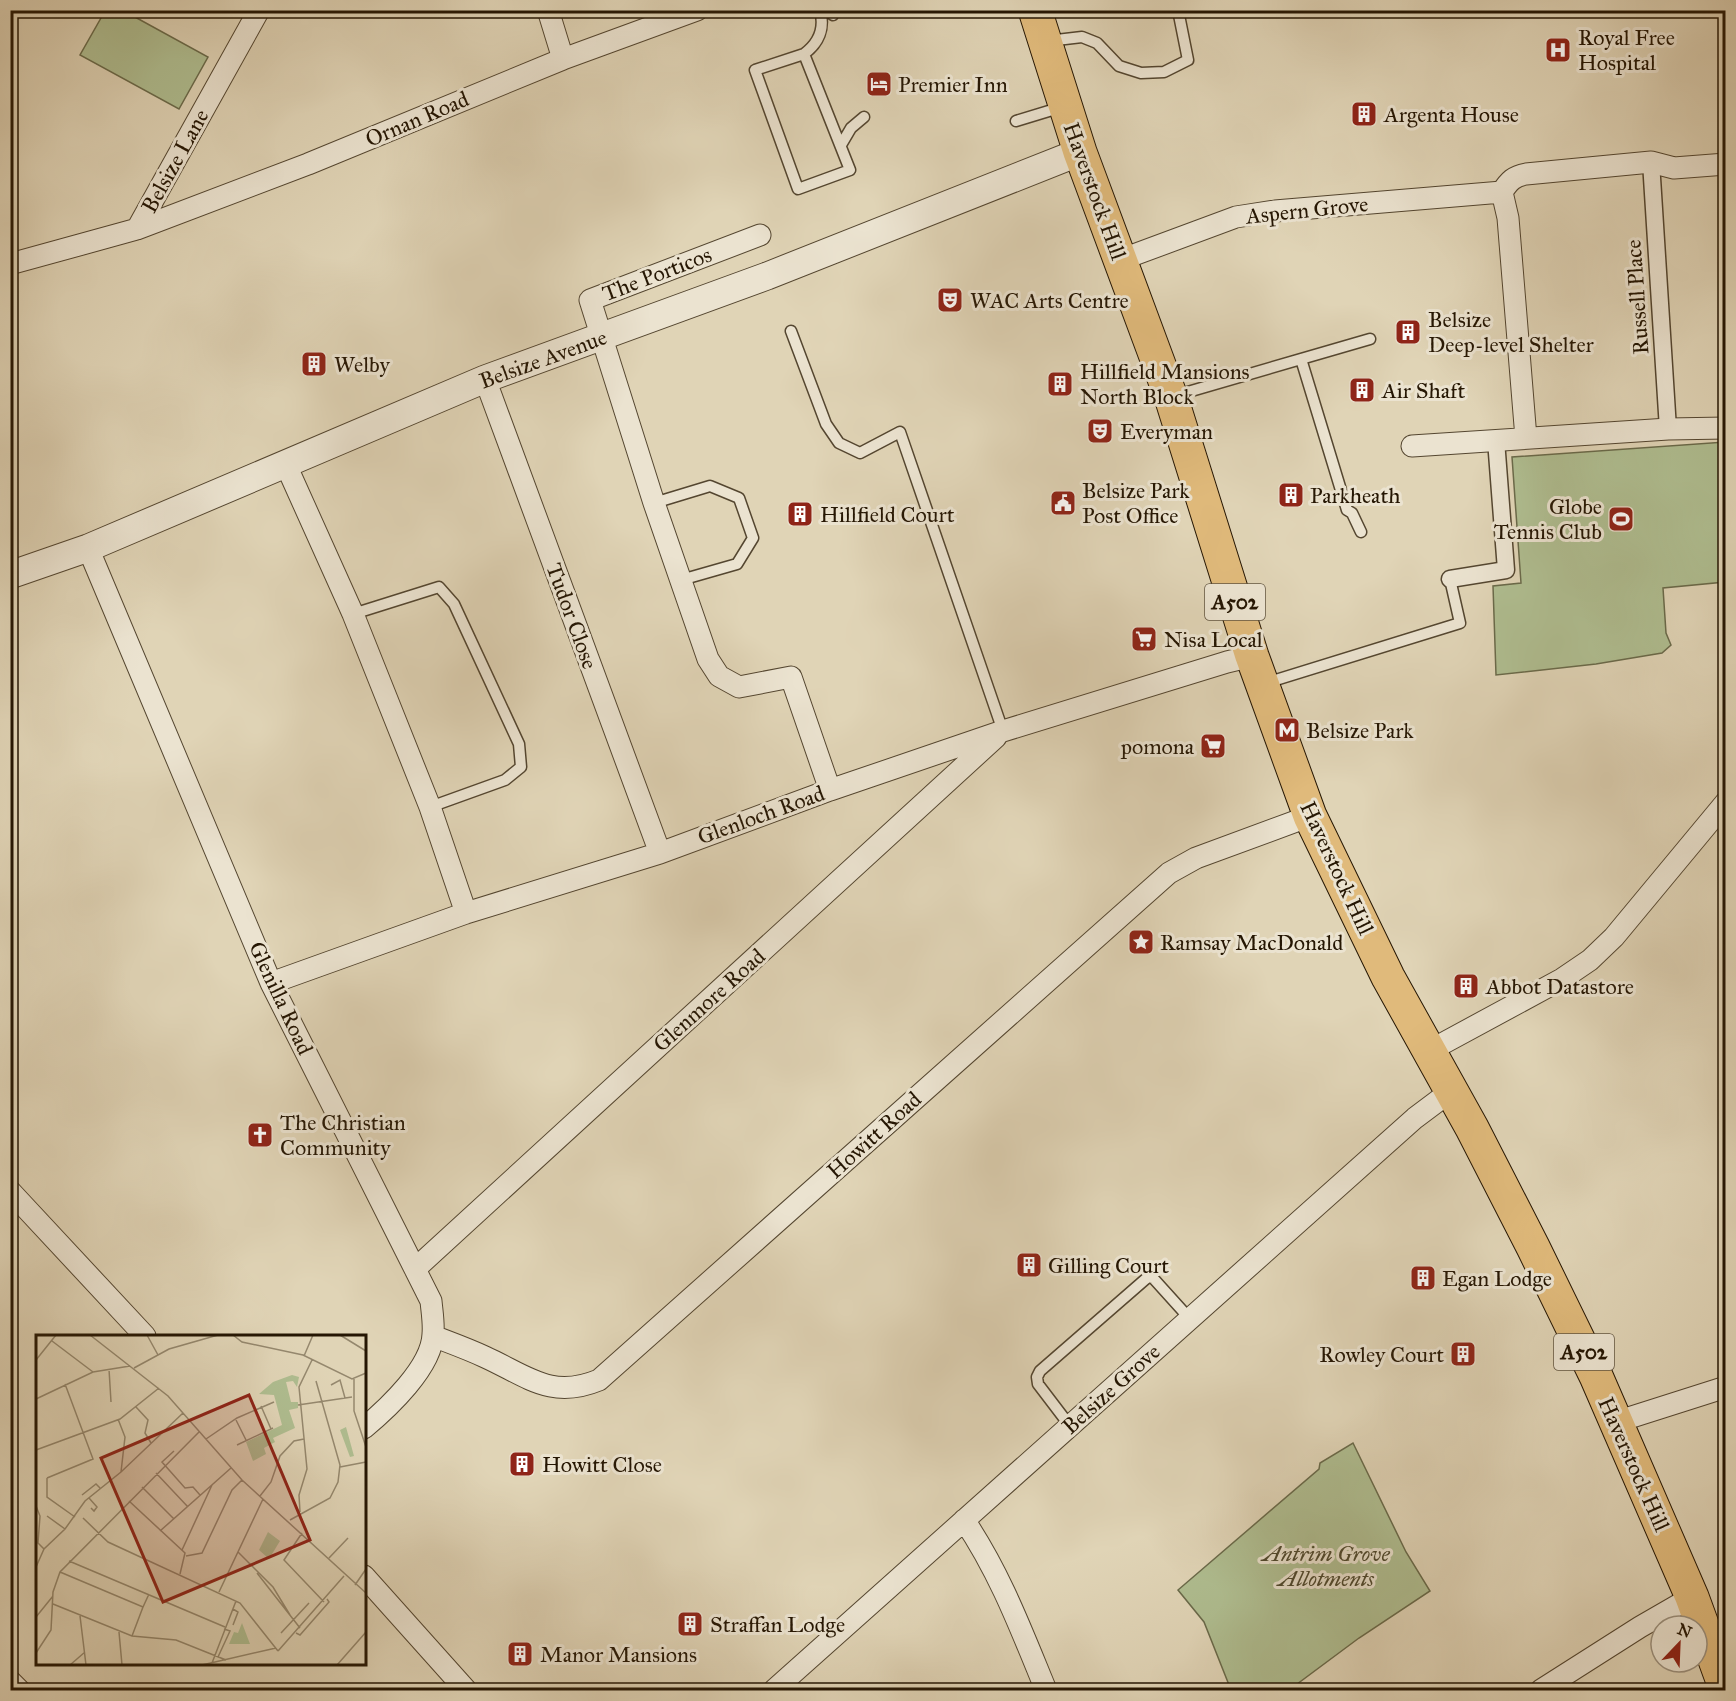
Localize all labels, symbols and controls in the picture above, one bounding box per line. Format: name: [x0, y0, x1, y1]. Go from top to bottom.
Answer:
place label: Royal Free Hospital: [1578, 24, 1675, 76]
hospital icon: Royal Free Hospital: [1543, 35, 1573, 65]
hotel icon: Premier Inn: [864, 69, 894, 99]
place label: Premier Inn: [898, 71, 1008, 98]
street label: Ornan Road: [361, 85, 473, 153]
building icon: Argenta House: [1349, 99, 1379, 129]
place label: Argenta House: [1383, 101, 1519, 128]
street label: Belsize Lane: [135, 104, 215, 218]
street label: Haverstock Hill: [1058, 119, 1132, 263]
street label: Aspern Grove: [1244, 190, 1369, 230]
street label: Russell Place: [1620, 239, 1654, 355]
street label: The Porticos: [599, 241, 715, 307]
theatre icon: WAC Arts Centre: [935, 285, 965, 315]
place label: WAC Arts Centre: [970, 287, 1129, 314]
place label: Belsize Deep-level Shelter: [1428, 306, 1595, 358]
building icon: Belsize Deep-level Shelter: [1393, 317, 1423, 347]
street label: Belsize Avenue: [475, 323, 611, 395]
building icon: Welby: [299, 349, 329, 379]
place label: Welby: [334, 351, 390, 378]
place label: Hillfield Mansions North Block: [1080, 358, 1250, 410]
building icon: Hillfield Mansions North Block: [1045, 369, 1075, 399]
building icon: Air Shaft: [1347, 375, 1377, 405]
place label: Air Shaft: [1381, 377, 1465, 404]
theatre icon: Everyman: [1085, 416, 1115, 446]
place label: Everyman: [1120, 418, 1213, 445]
place label: Belsize Park Post Office: [1082, 477, 1190, 529]
building icon: Parkheath: [1276, 480, 1306, 510]
place label: Parkheath: [1310, 482, 1400, 509]
public building icon: Belsize Park Post Office: [1048, 488, 1078, 518]
place label: Globe Tennis Club: [1494, 493, 1602, 545]
building icon: Hillfield Court: [785, 499, 815, 529]
place label: Hillfield Court: [820, 501, 955, 528]
sports icon: Globe Tennis Club: [1606, 504, 1636, 534]
street label: Tudor Close: [540, 559, 604, 673]
road number: A502: [1205, 584, 1265, 620]
supermarket icon: Nisa Local: [1129, 624, 1159, 654]
place label: Nisa Local: [1164, 626, 1263, 653]
metro station icon: Belsize Park: [1272, 715, 1302, 745]
place label: Belsize Park: [1306, 717, 1414, 744]
supermarket icon: pomona: [1198, 731, 1228, 761]
place label: pomona: [1120, 733, 1195, 760]
street label: Glenloch Road: [694, 780, 828, 850]
street label: Haverstock Hill: [1294, 797, 1380, 939]
place icon: Ramsay MacDonald: [1126, 927, 1156, 957]
place label: Ramsay MacDonald: [1160, 929, 1343, 956]
street label: Glenilla Road: [243, 937, 319, 1059]
street label: Glenmore Road: [647, 943, 771, 1057]
building icon: Abbot Datastore: [1451, 971, 1481, 1001]
place label: Abbot Datastore: [1485, 973, 1634, 1000]
street label: Howitt Road: [821, 1086, 927, 1184]
place label: The Christian Community: [280, 1109, 406, 1161]
church icon: The Christian Community: [245, 1120, 275, 1150]
building icon: Gilling Court: [1014, 1250, 1044, 1280]
place label: Gilling Court: [1048, 1252, 1169, 1279]
building icon: Egan Lodge: [1408, 1263, 1438, 1293]
place label: Egan Lodge: [1442, 1265, 1552, 1292]
road number: A502: [1554, 1334, 1614, 1370]
inset map: [36, 1335, 366, 1665]
street label: Belsize Grove: [1056, 1338, 1166, 1440]
building icon: Rowley Court: [1448, 1339, 1478, 1369]
place label: Rowley Court: [1319, 1341, 1444, 1368]
street label: Haverstock Hill: [1592, 1393, 1676, 1535]
building icon: Howitt Close: [507, 1449, 537, 1479]
place label: Howitt Close: [542, 1451, 662, 1478]
park label: Antrim Grove Allotments: [1260, 1540, 1391, 1592]
building icon: Straffan Lodge: [675, 1609, 705, 1639]
place label: Straffan Lodge: [710, 1611, 845, 1638]
north arrow: [1649, 1614, 1709, 1674]
text: N: [1675, 1619, 1695, 1642]
building icon: Manor Mansions: [505, 1639, 535, 1669]
place label: Manor Mansions: [540, 1641, 697, 1668]

